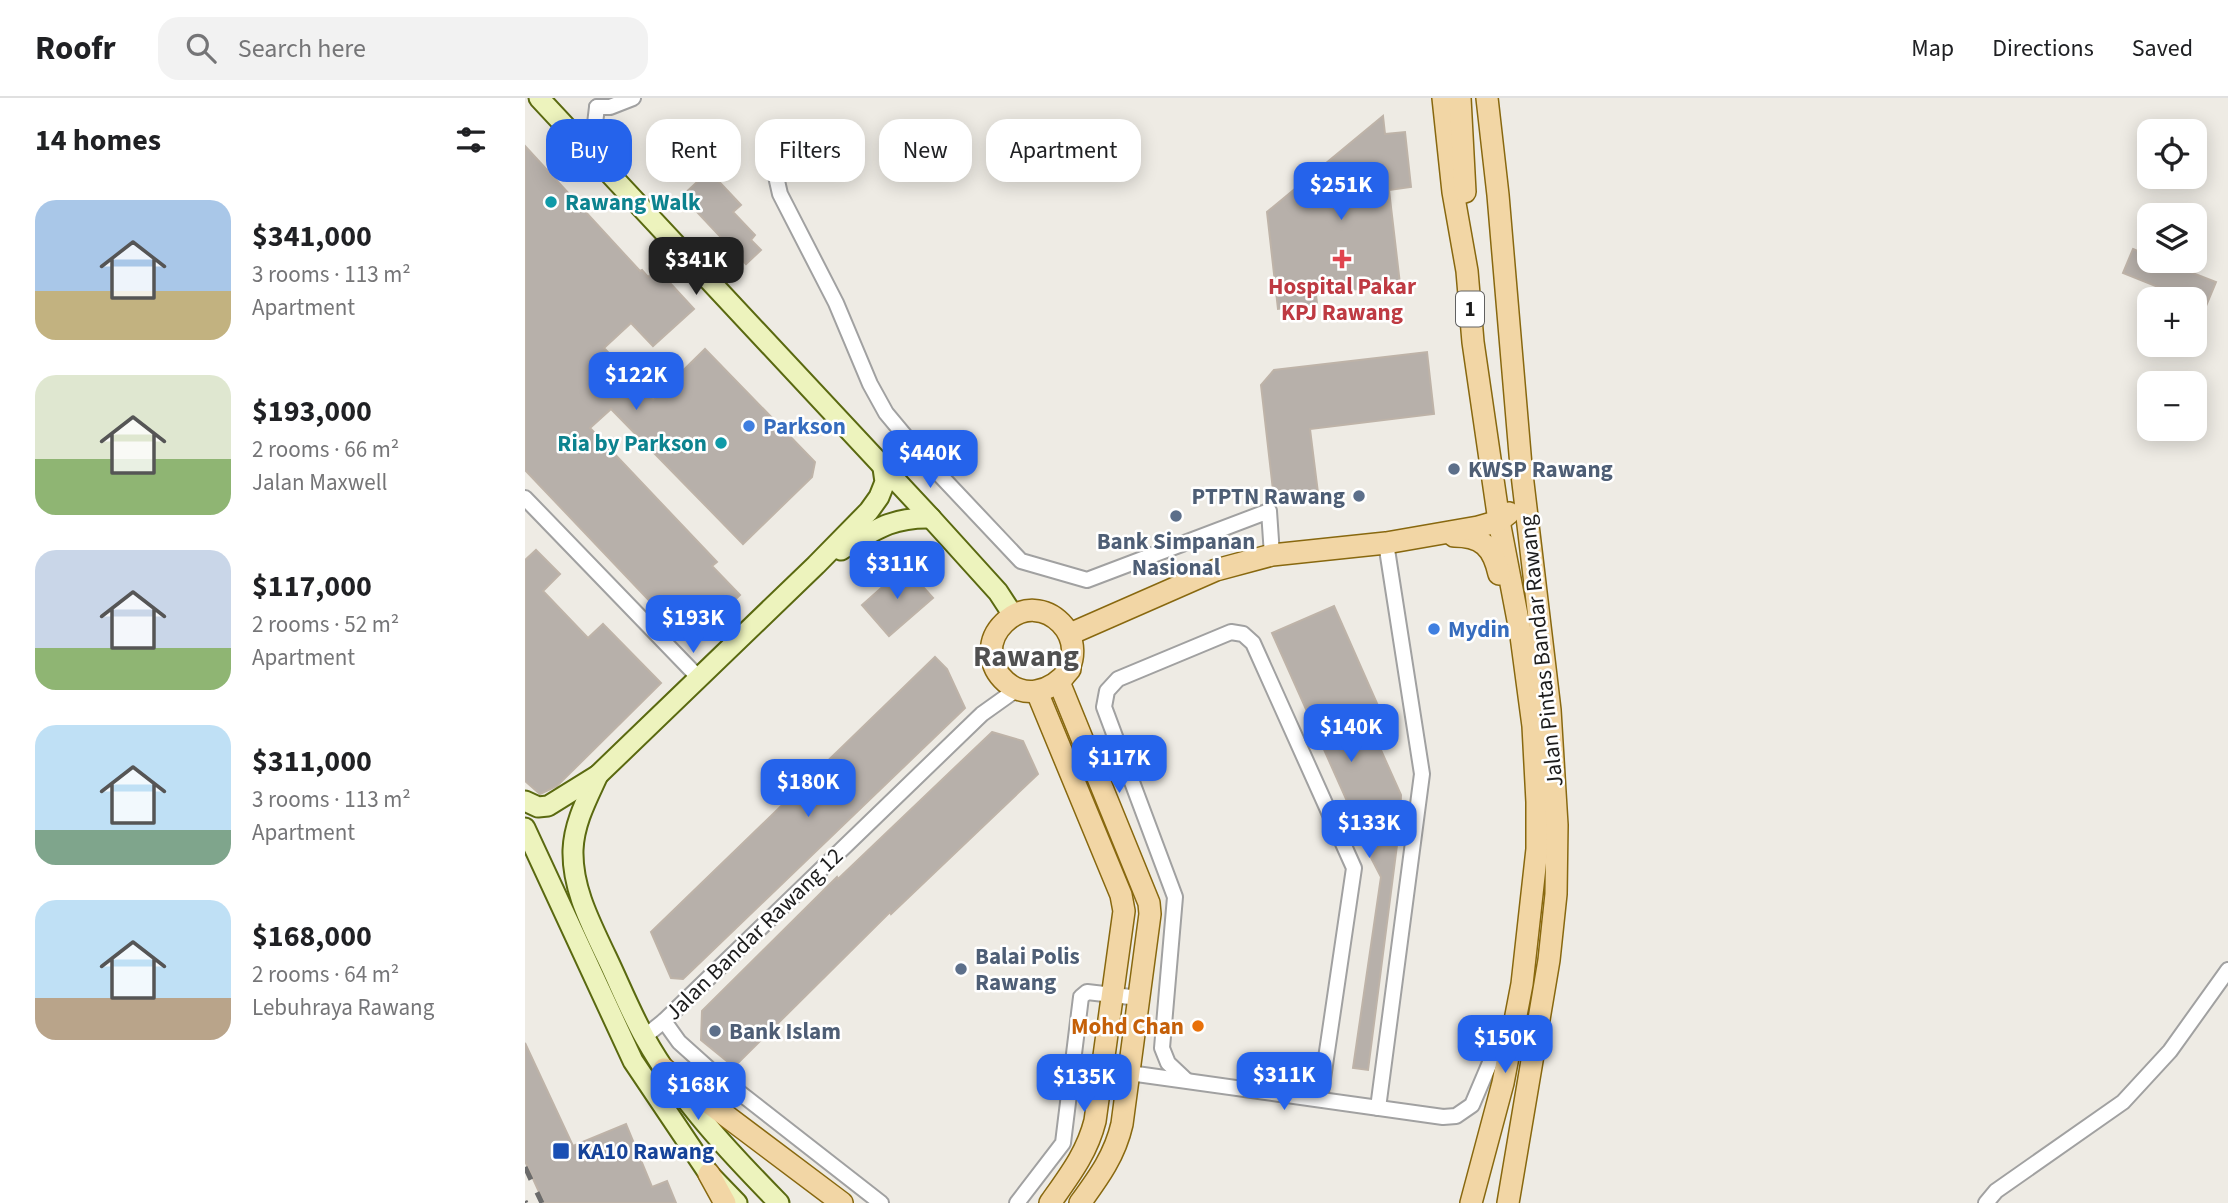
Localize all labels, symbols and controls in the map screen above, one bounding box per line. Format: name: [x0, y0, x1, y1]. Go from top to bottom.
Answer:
search box: [158, 17, 648, 80]
text: Roofr: [35, 25, 116, 72]
icon: search: [182, 29, 220, 67]
text: Search here: [238, 30, 366, 67]
text: Map: [1911, 31, 1954, 66]
text: Directions: [1992, 31, 2094, 66]
text: Saved: [2132, 31, 2193, 66]
text: 14 homes: [35, 119, 161, 162]
chip: Buy: [546, 119, 632, 182]
chip: Rent: [646, 119, 741, 182]
chip: Filters: [755, 119, 865, 182]
chip: New: [879, 119, 972, 182]
chip: Apartment: [986, 119, 1141, 182]
map controls: [2137, 119, 2207, 441]
button: locate: [2137, 119, 2207, 189]
icon: filters: [452, 121, 490, 159]
pin: $251K: [1292, 162, 1390, 222]
text: $251K: [1310, 168, 1372, 201]
place label: Rawang Walk: [565, 186, 701, 219]
marker: Rawang Walk: [543, 194, 559, 210]
button: layers: [2137, 203, 2207, 273]
text: $341,000: [252, 215, 372, 258]
icon: home: [91, 228, 175, 312]
pin: $341K: [647, 238, 745, 297]
text: $341K: [665, 243, 727, 276]
marker: Hospital Pakar KPJ Rawang: [1332, 249, 1352, 269]
text: 3 rooms · 113 m²: [252, 258, 411, 291]
place label: Hospital Pakar KPJ Rawang: [1268, 270, 1417, 329]
button: +: [2137, 287, 2207, 357]
text: Apartment: [252, 291, 355, 324]
road number: 1: [1456, 292, 1484, 326]
pin: $122K: [587, 352, 685, 412]
text: $122K: [605, 358, 667, 391]
button: −: [2137, 371, 2207, 441]
text: $193,000: [252, 390, 372, 433]
icon: home: [91, 403, 175, 487]
place label: Parkson: [763, 410, 846, 443]
marker: Parkson: [741, 418, 757, 434]
place label: Ria by Parkson: [557, 427, 707, 460]
pin: $440K: [881, 430, 979, 490]
text: 2 rooms · 66 m²: [252, 433, 399, 466]
marker: Ria by Parkson: [713, 435, 729, 451]
text: $440K: [899, 436, 961, 469]
place label: KWSP Rawang: [1468, 453, 1613, 486]
marker: KWSP Rawang: [1446, 461, 1462, 477]
text: Jalan Maxwell: [252, 466, 387, 499]
place label: PTPTN Rawang: [1192, 480, 1345, 513]
marker: PTPTN Rawang: [1351, 488, 1367, 504]
marker: Bank Simpanan Nasional: [1168, 508, 1184, 524]
street label: Jalan Pintas Bandar Rawang: [1510, 513, 1572, 788]
place label: Bank Simpanan Nasional: [1097, 525, 1255, 584]
pin: $311K: [848, 542, 946, 601]
text: $311K: [866, 547, 928, 580]
text: $117,000: [252, 565, 372, 608]
icon: home: [91, 578, 175, 662]
pin: $193K: [644, 596, 742, 655]
text: $193K: [662, 601, 724, 634]
text: 2 rooms · 52 m²: [252, 608, 399, 641]
place label: Mydin: [1448, 613, 1510, 646]
marker: Mydin: [1426, 621, 1442, 637]
district label: Rawang: [973, 635, 1079, 678]
text: Apartment: [252, 641, 355, 674]
pin: $140K: [1302, 704, 1400, 764]
text: $140K: [1320, 710, 1382, 743]
pin: $117K: [1070, 736, 1168, 795]
text: $311,000: [252, 740, 372, 783]
text: $117K: [1088, 741, 1150, 774]
icon: home: [91, 753, 175, 837]
pin: $180K: [759, 760, 857, 819]
text: $180K: [777, 765, 839, 798]
text: 3 rooms · 113 m²: [252, 783, 411, 816]
pin: $133K: [1320, 800, 1418, 860]
text: $133K: [1338, 806, 1400, 839]
text: Apartment: [252, 816, 355, 849]
street label: Jalan Bandar Rawang 12: [658, 840, 850, 1028]
text: $168,000: [252, 915, 372, 958]
icon: home: [91, 928, 175, 1012]
place label: Balai Polis Rawang: [975, 940, 1080, 999]
text: 2 rooms · 64 m²: [252, 958, 399, 991]
marker: Balai Polis Rawang: [953, 961, 969, 977]
text: Lebuhraya Rawang: [252, 991, 434, 1024]
place label: Mohd Chan: [1071, 1010, 1184, 1043]
place label: Bank Islam: [729, 1015, 841, 1048]
pin: $150K: [1456, 1016, 1554, 1075]
marker: Mohd Chan: [1190, 1018, 1206, 1034]
text: $150K: [1474, 1021, 1536, 1054]
marker: Bank Islam: [707, 1023, 723, 1039]
pin: $311K: [1235, 1052, 1333, 1112]
pin: $135K: [1035, 1054, 1133, 1114]
text: $311K: [1253, 1058, 1315, 1091]
text: $135K: [1053, 1060, 1115, 1093]
pin: $168K: [649, 1062, 747, 1122]
text: $168K: [667, 1068, 729, 1101]
place label: KA10 Rawang: [577, 1135, 714, 1168]
marker: KA10 Rawang: [551, 1141, 571, 1161]

